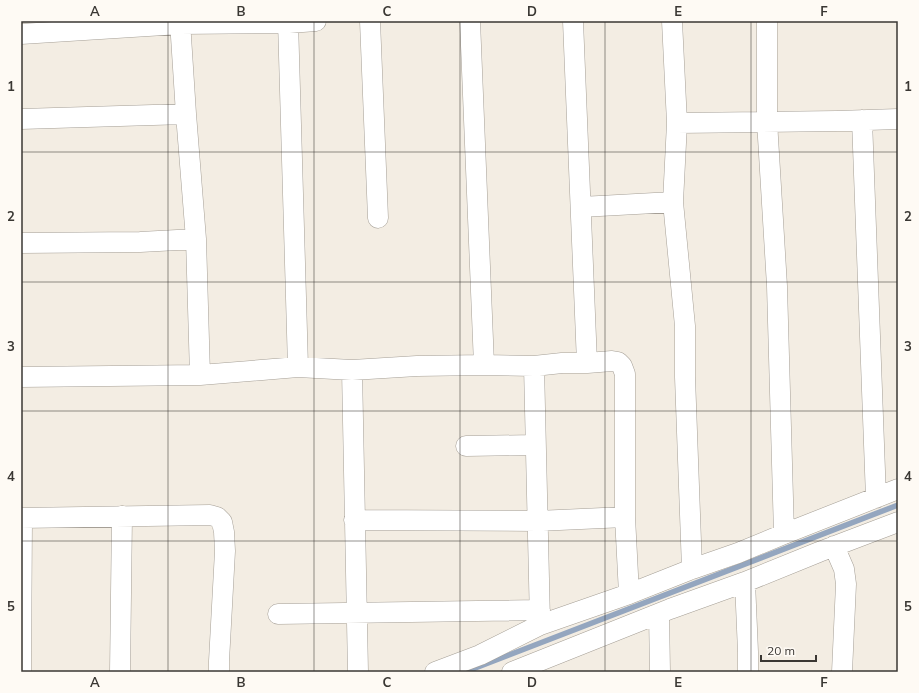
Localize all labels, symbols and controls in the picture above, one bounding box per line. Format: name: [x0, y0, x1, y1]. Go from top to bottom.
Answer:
text: A: [90, 3, 100, 19]
text: B: [237, 3, 246, 19]
text: C: [383, 3, 392, 19]
text: D: [527, 3, 537, 19]
text: E: [674, 3, 682, 19]
text: F: [820, 3, 828, 19]
text: 1: [7, 78, 15, 94]
text: 1: [904, 78, 912, 94]
text: 2: [7, 208, 15, 224]
text: 2: [904, 208, 912, 224]
text: 3: [7, 338, 15, 354]
text: 3: [904, 338, 912, 354]
text: 4: [7, 468, 15, 484]
text: 4: [904, 468, 912, 484]
text: 5: [7, 598, 15, 614]
text: 5: [904, 598, 912, 614]
scale bar: [761, 637, 816, 663]
text: 20 m: [767, 643, 795, 658]
text: A: [90, 674, 100, 690]
text: B: [237, 674, 246, 690]
text: C: [383, 674, 392, 690]
text: D: [527, 674, 537, 690]
text: E: [674, 674, 682, 690]
text: F: [820, 674, 828, 690]

